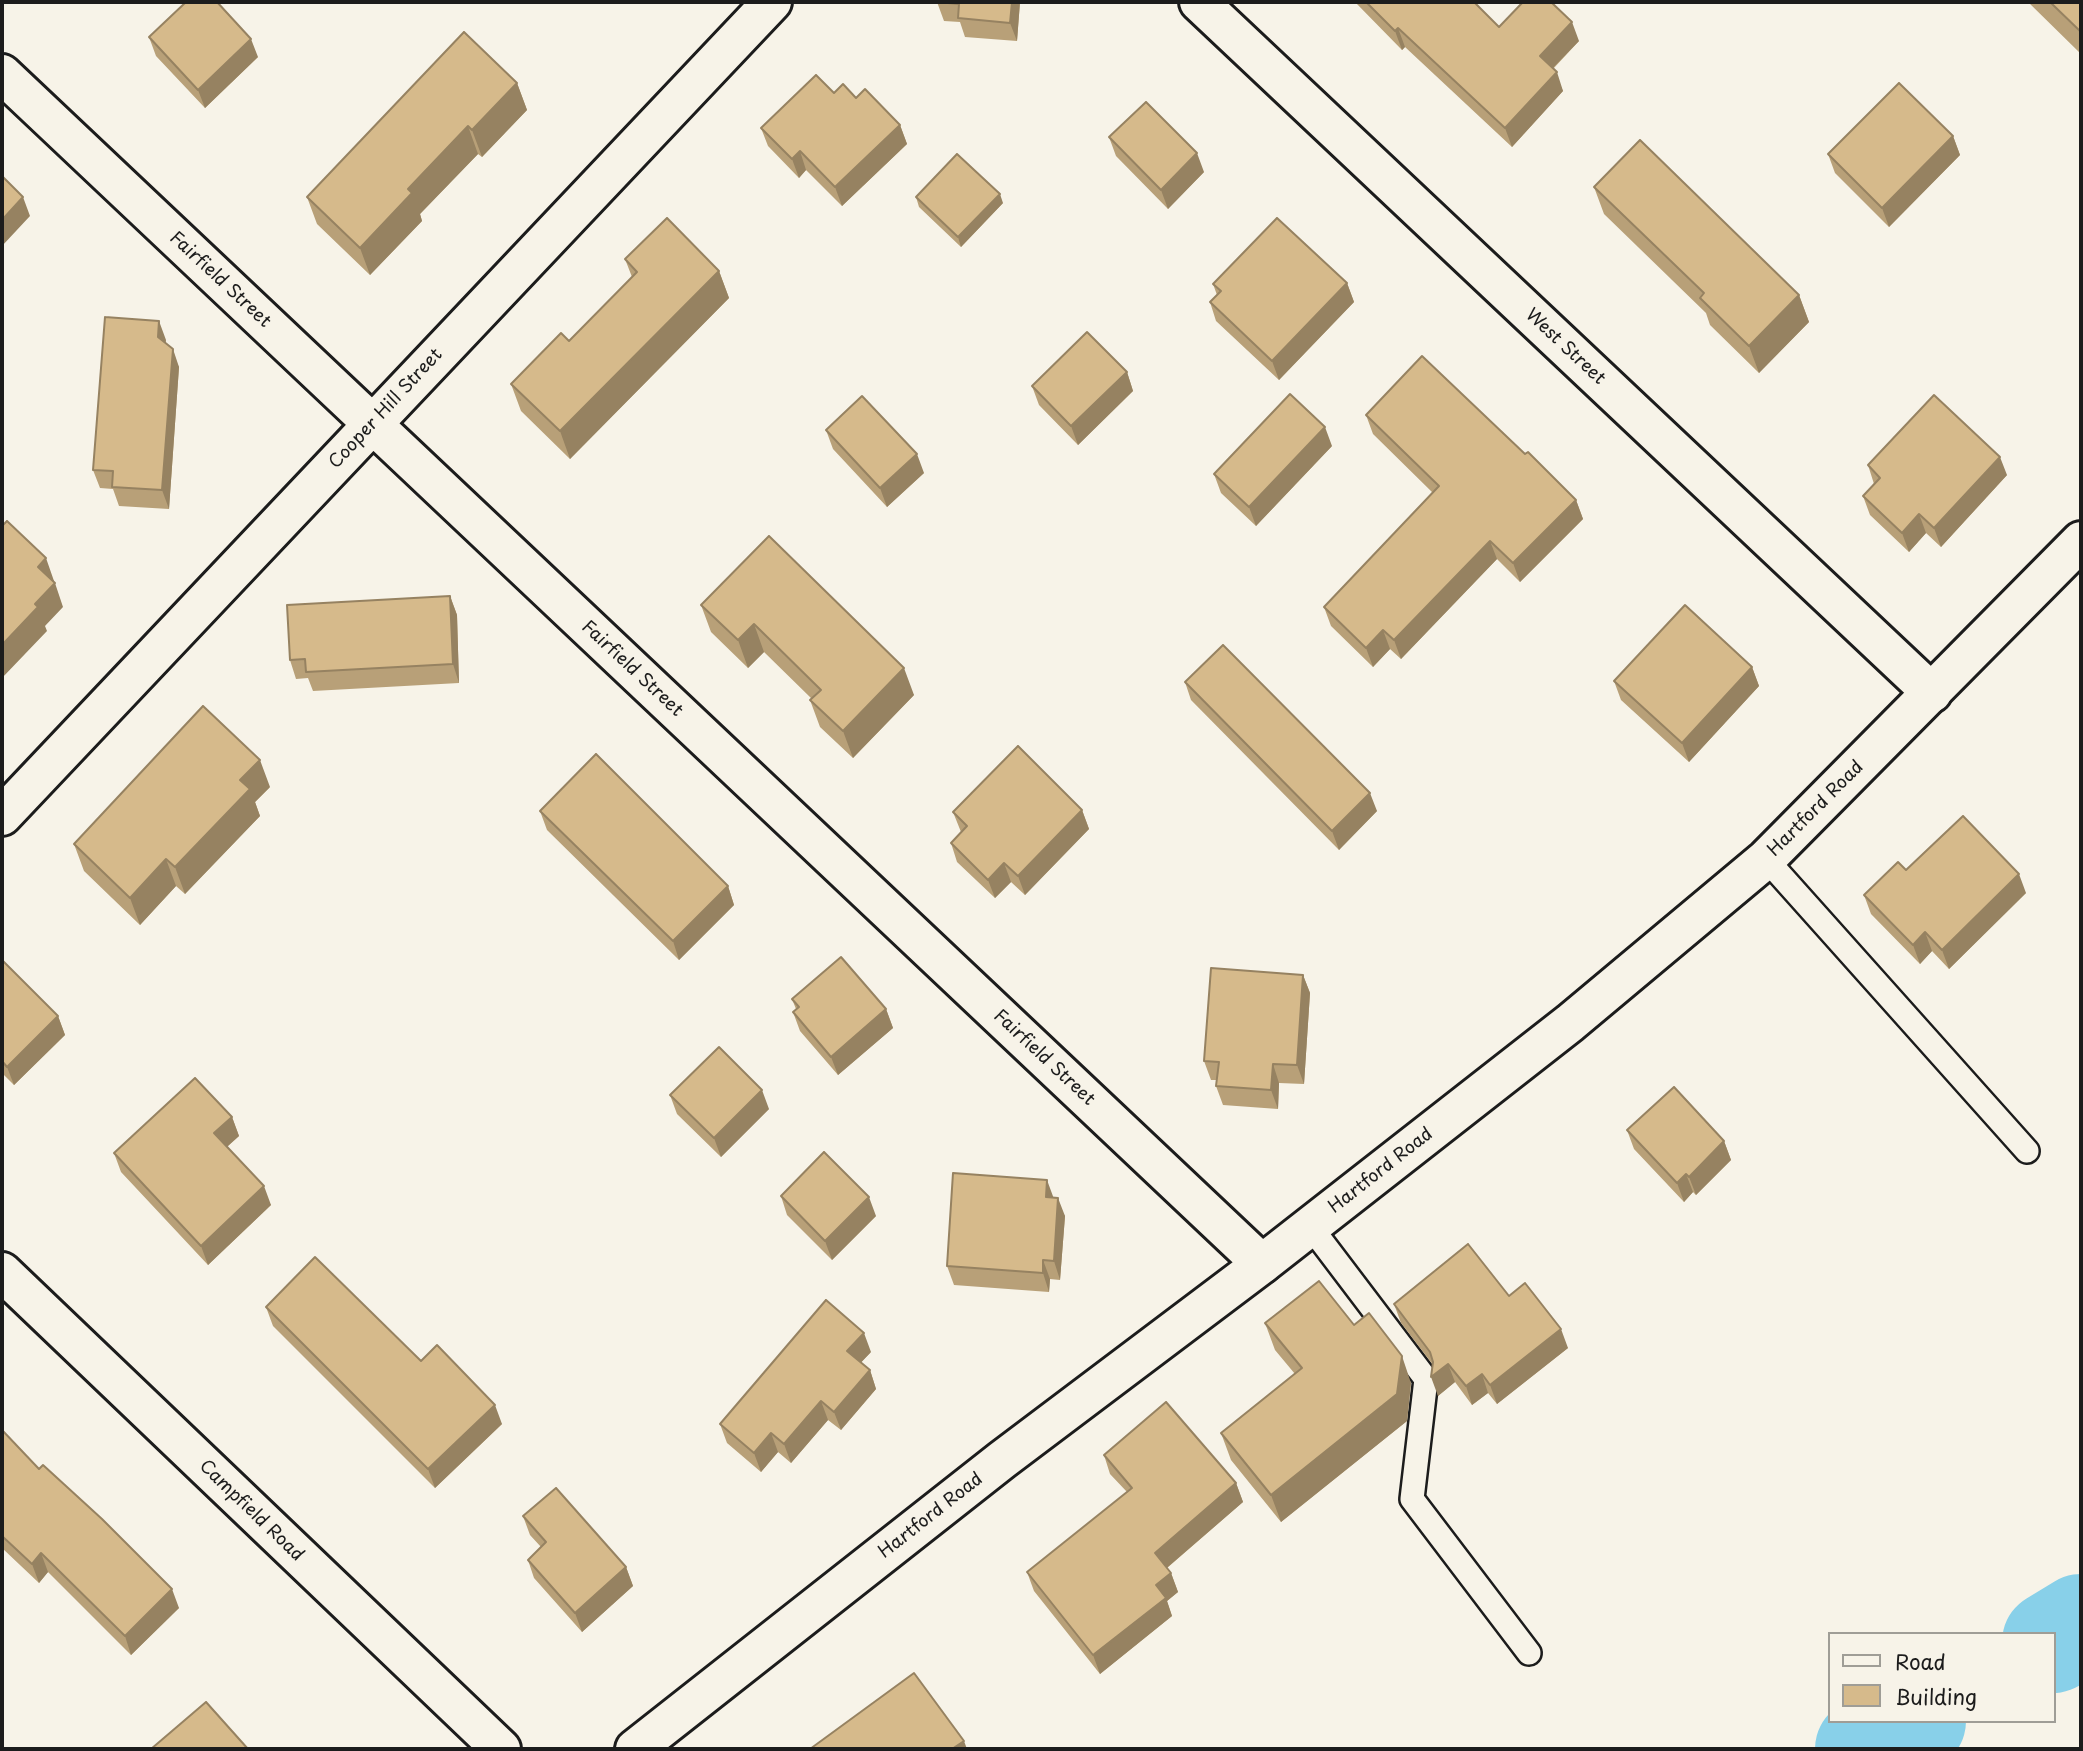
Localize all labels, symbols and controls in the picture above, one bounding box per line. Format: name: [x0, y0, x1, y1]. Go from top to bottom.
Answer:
street label: Fairfield Street: [165, 228, 275, 332]
street label: West Street: [1520, 304, 1610, 390]
street label: Cooper Hill Street: [325, 344, 447, 474]
street label: Fairfield Street: [577, 617, 687, 721]
street label: Hartford Road: [1764, 757, 1868, 861]
street label: Fairfield Street: [989, 1006, 1099, 1110]
street label: Hartford Road: [1325, 1124, 1437, 1218]
street label: Campfield Road: [194, 1456, 308, 1566]
street label: Hartford Road: [875, 1469, 987, 1563]
legend: [1828, 1632, 2055, 1723]
text: Road: [1895, 1645, 1946, 1677]
text: Building: [1895, 1680, 1977, 1712]

